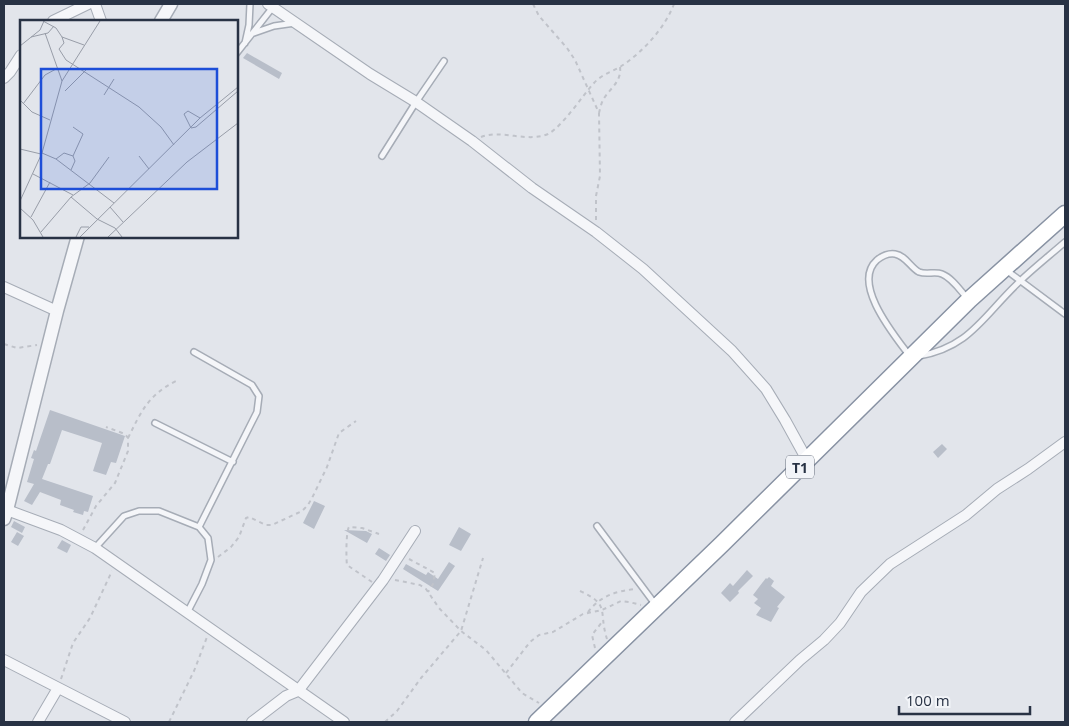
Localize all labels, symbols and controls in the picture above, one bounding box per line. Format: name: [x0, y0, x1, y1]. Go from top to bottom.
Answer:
inset map: [20, 20, 238, 238]
road number: T1: [786, 456, 814, 478]
scale bar: [899, 684, 1030, 716]
text: 100 m: [906, 690, 950, 710]

